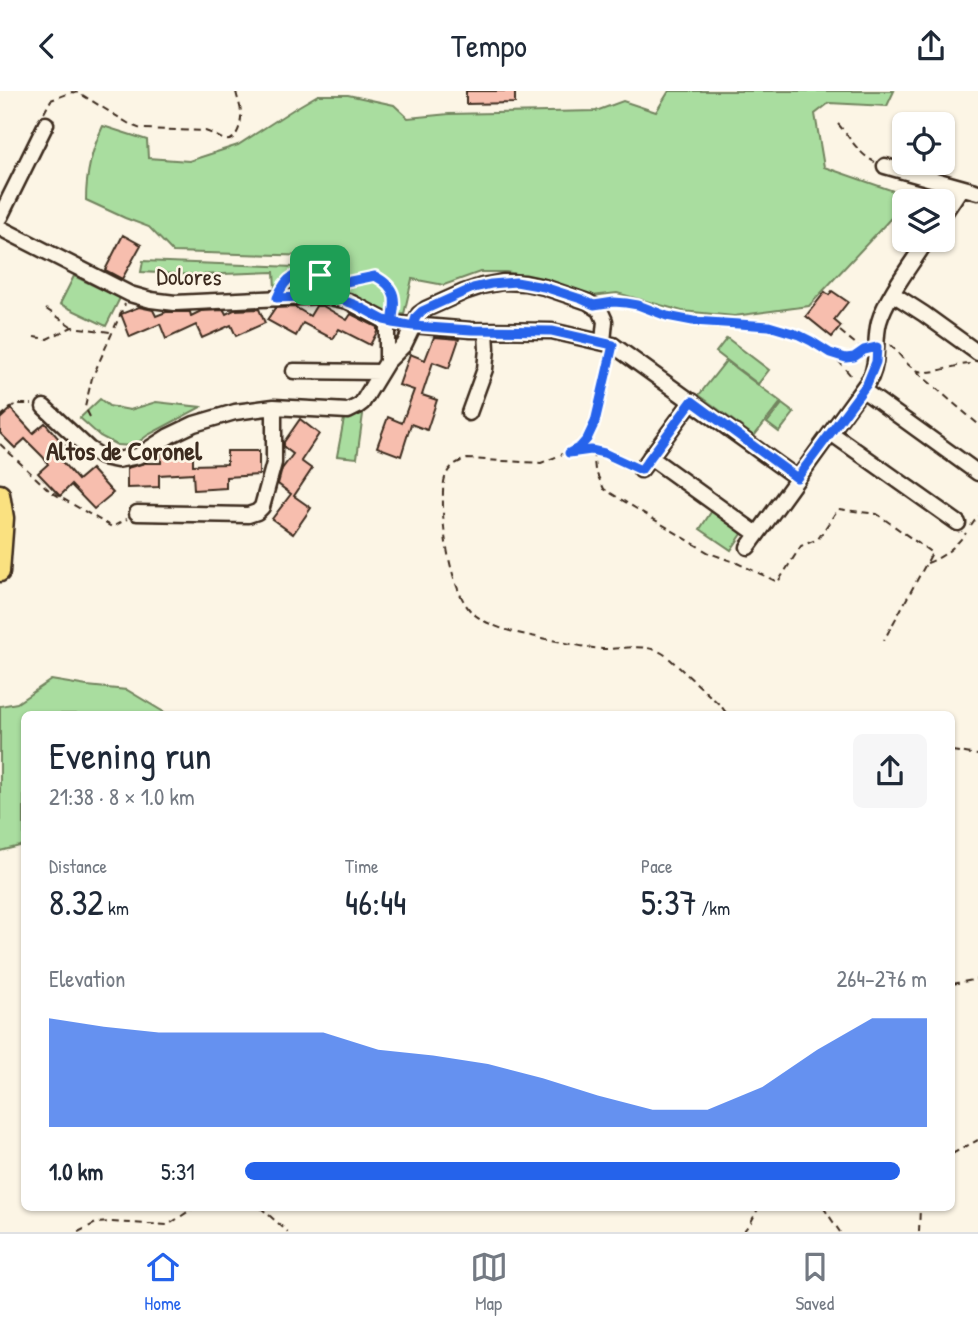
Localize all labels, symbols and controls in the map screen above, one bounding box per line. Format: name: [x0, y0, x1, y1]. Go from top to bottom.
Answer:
text: Tempo: [451, 24, 527, 67]
icon: back: [28, 27, 66, 65]
icon: share: [912, 27, 950, 65]
map controls: [892, 112, 955, 252]
button: locate: [892, 112, 955, 175]
button: layers: [892, 189, 955, 252]
pin: [290, 245, 350, 305]
icon: arrive: [301, 256, 339, 294]
street label: Dolores: [156, 259, 222, 293]
district label: Altos de Coronel: [46, 433, 203, 468]
text: Evening run: [49, 729, 212, 781]
button: share: [853, 734, 927, 808]
text: 21:38 · 8 × 1.0 km: [49, 781, 195, 812]
text: Distance: [49, 853, 107, 879]
text: Time: [345, 853, 379, 879]
text: Pace: [641, 853, 673, 879]
text: 8.32: [49, 879, 104, 926]
text: 46:44: [345, 879, 406, 926]
text: 5:37: [641, 879, 697, 926]
text: km: [104, 895, 129, 921]
text: /km: [697, 895, 730, 921]
text: Elevation: [49, 963, 125, 994]
text: 264–276 m: [837, 963, 927, 994]
text: 1.0 km: [49, 1156, 103, 1187]
text: 5:31: [161, 1156, 195, 1187]
tab: Home: [144, 1248, 182, 1316]
tab: Map: [470, 1248, 508, 1316]
tab: Saved: [795, 1248, 834, 1316]

